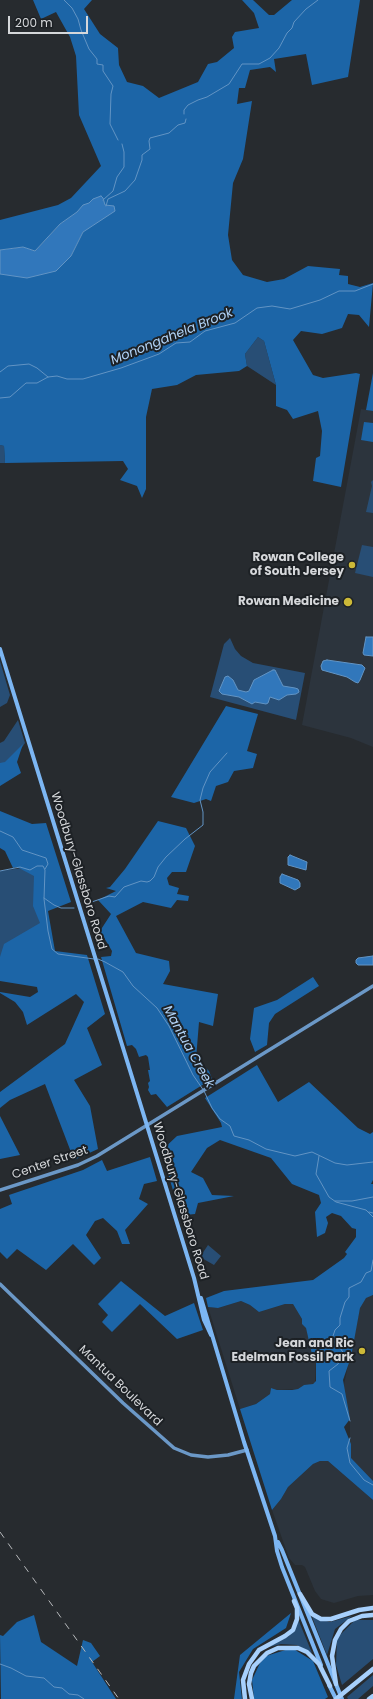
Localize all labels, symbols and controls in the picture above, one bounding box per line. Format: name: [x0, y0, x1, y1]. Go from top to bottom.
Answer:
scale bar: [10, 8, 90, 34]
text: 200 m: [15, 14, 53, 31]
water label: Monongahela Brook: [109, 305, 235, 369]
place label: Rowan College of South Jersey: [250, 551, 344, 579]
marker: Rowan College of South Jersey: [347, 560, 357, 570]
place label: Rowan Medicine: [238, 595, 339, 609]
marker: Rowan Medicine: [342, 596, 354, 608]
street label: Woodbury-Glassboro Road: [47, 790, 109, 952]
water label: Mantua Creek: [159, 1003, 217, 1091]
street label: Woodbury-Glassboro Road: [149, 1120, 211, 1282]
street label: Center Street: [10, 1143, 90, 1183]
place label: Jean and Ric Edelman Fossil Park: [232, 1337, 354, 1365]
street label: Mantua Boulevard: [75, 1343, 165, 1429]
marker: Jean and Ric Edelman Fossil Park: [357, 1346, 367, 1356]

